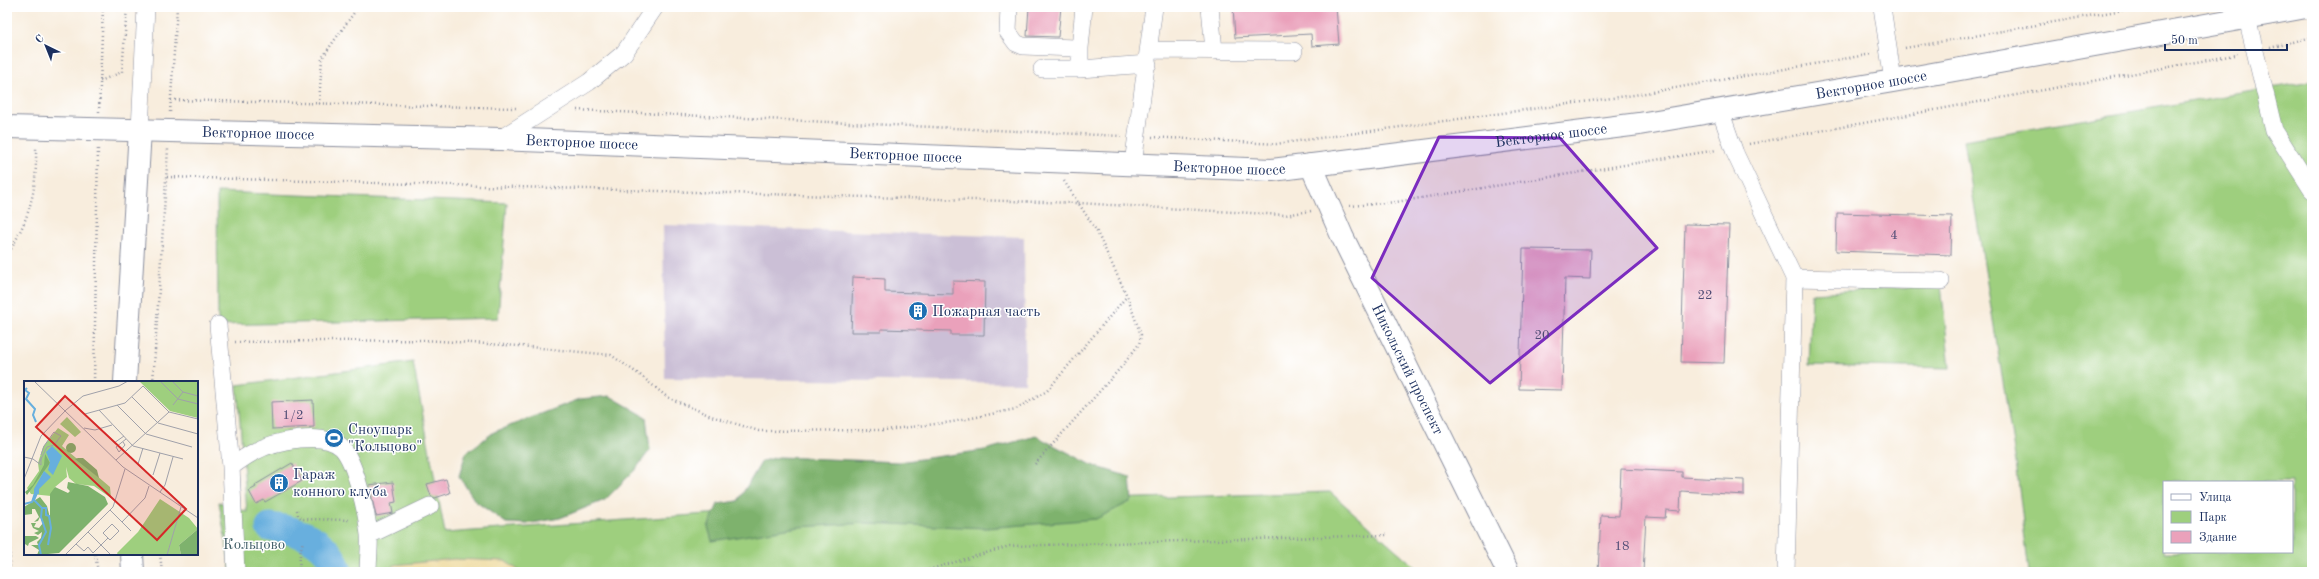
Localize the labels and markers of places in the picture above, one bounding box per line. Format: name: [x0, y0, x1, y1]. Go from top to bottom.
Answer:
building icon: Пожарная часть: [907, 300, 929, 322]
place label: Пожарная часть: [932, 305, 1040, 320]
place label: Сноупарк "Кольцово": [348, 423, 422, 455]
sports icon: Сноупарк "Кольцово": [323, 427, 345, 449]
place label: Гараж конного клуба: [293, 468, 388, 500]
building icon: Гараж конного клуба: [268, 472, 290, 494]

